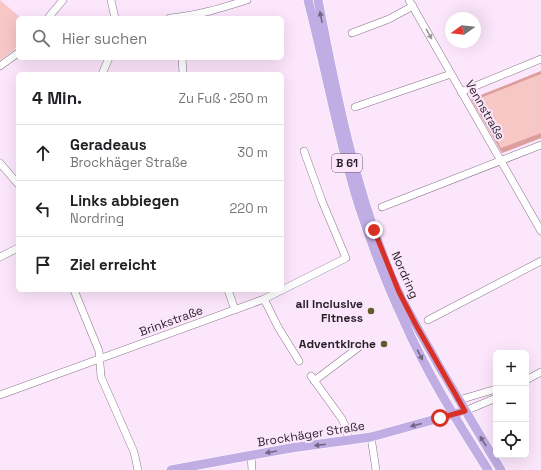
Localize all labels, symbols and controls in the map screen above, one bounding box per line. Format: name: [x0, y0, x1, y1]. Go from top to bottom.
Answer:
one-way arrow: [318, 11, 324, 23]
north arrow: [445, 12, 481, 48]
search box: [16, 16, 284, 60]
icon: search: [30, 27, 52, 49]
one-way arrow: [425, 28, 432, 40]
text: Hier suchen: [62, 29, 147, 48]
street label: Vennstraße: [461, 77, 509, 143]
text: 4 Min.: [32, 87, 82, 109]
text: Zu Fuß · 250 m: [179, 90, 268, 107]
text: Geradeaus: [70, 135, 147, 154]
icon: ahead: [32, 142, 54, 164]
text: 30 m: [237, 144, 268, 161]
text: Brockhäger Straße: [70, 154, 188, 171]
road number: B 61: [332, 154, 362, 172]
text: Links abbiegen: [70, 191, 179, 210]
icon: left: [32, 198, 54, 220]
text: 220 m: [229, 200, 268, 217]
text: Nordring: [70, 210, 124, 227]
route end: [365, 221, 383, 239]
street label: Nordring: [388, 249, 422, 301]
icon: arrive: [32, 254, 54, 276]
text: Ziel erreicht: [70, 255, 157, 274]
place label: all inclusive Fitness: [296, 296, 363, 326]
street label: Brinkstraße: [137, 302, 205, 340]
marker: all inclusive Fitness: [366, 306, 376, 316]
place label: Adventkirche: [299, 336, 376, 352]
marker: Adventkirche: [379, 339, 389, 349]
one-way arrow: [417, 349, 424, 361]
map controls: [493, 350, 529, 458]
button: +: [493, 350, 529, 386]
button: −: [493, 386, 529, 422]
route start: [431, 409, 449, 427]
street label: Brockhäger Straße: [256, 418, 366, 450]
one-way arrow: [409, 422, 422, 428]
button: locate: [493, 422, 529, 458]
one-way arrow: [479, 436, 487, 446]
one-way arrow: [314, 441, 326, 448]
one-way arrow: [265, 449, 277, 455]

